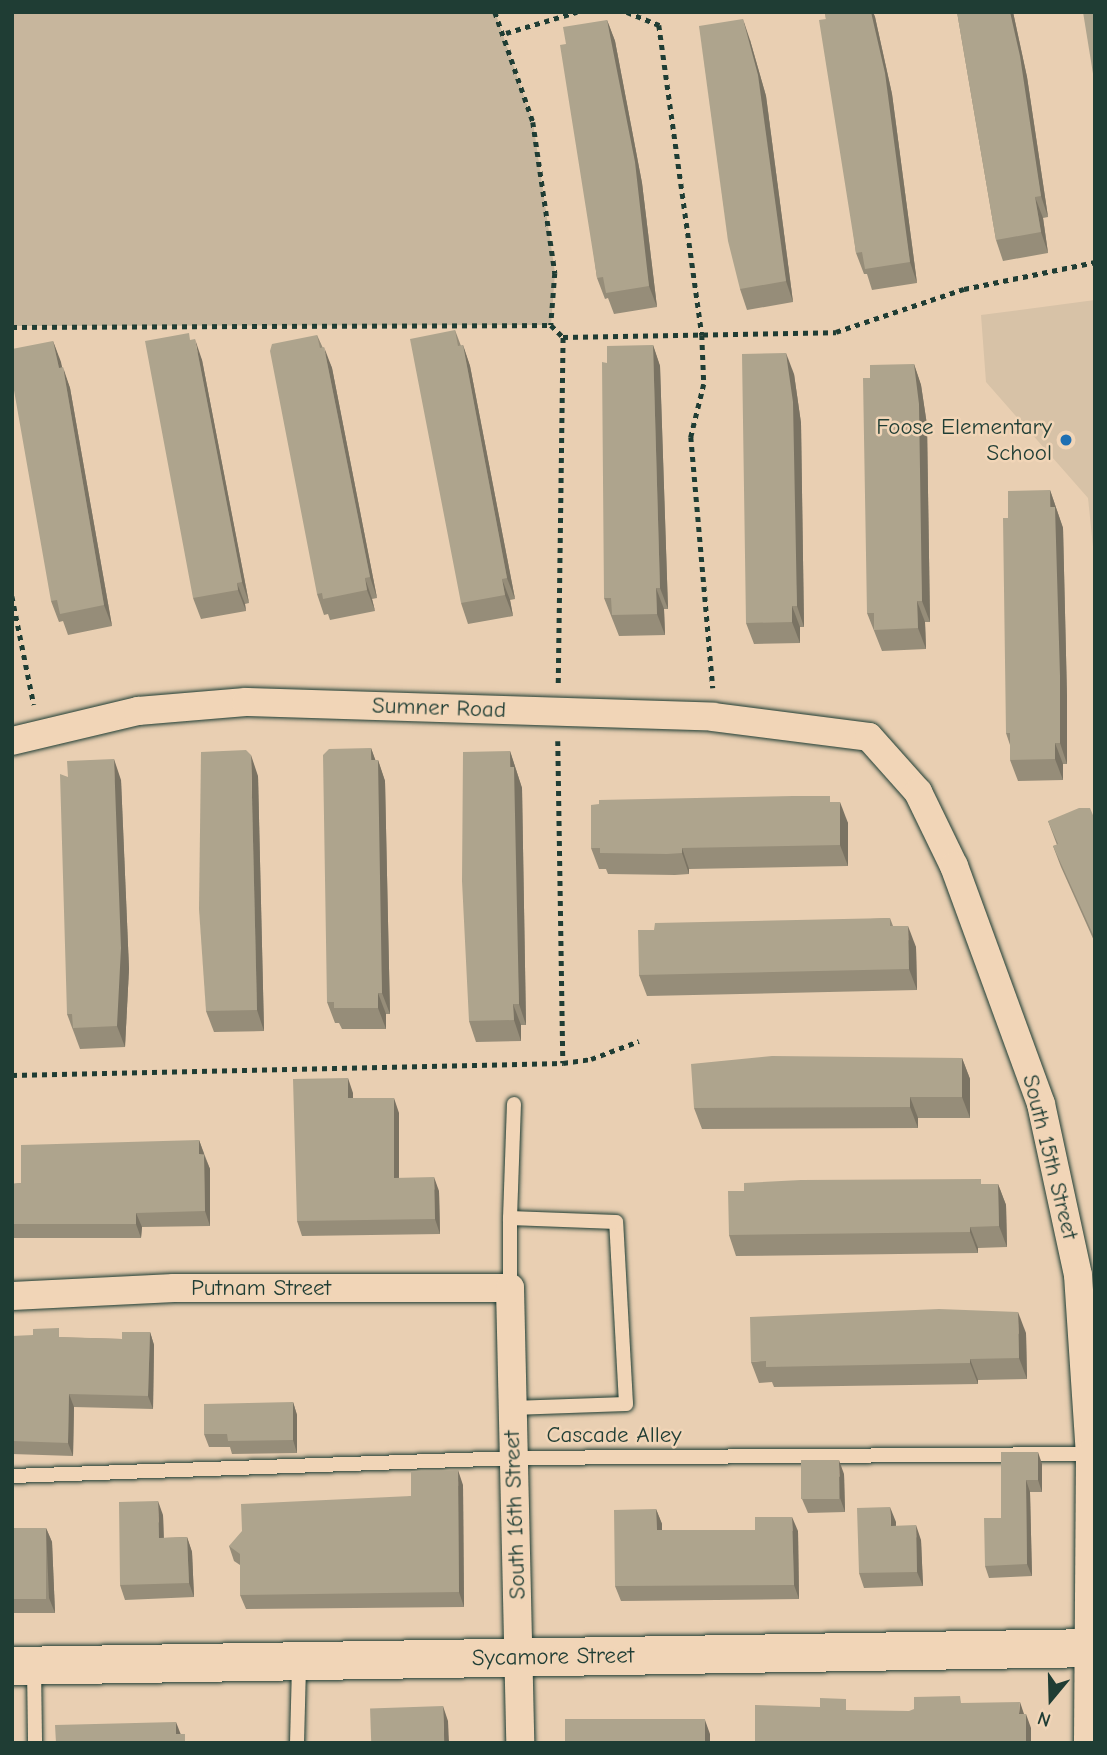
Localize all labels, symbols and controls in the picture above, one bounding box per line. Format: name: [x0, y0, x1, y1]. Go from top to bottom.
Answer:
place label: Foose Elementary School: [876, 413, 1052, 467]
marker: Foose Elementary School: [1058, 432, 1074, 448]
street label: Sumner Road: [371, 692, 507, 724]
street label: South 15th Street: [1016, 1072, 1084, 1242]
street label: Putnam Street: [191, 1274, 331, 1302]
street label: Cascade Alley: [546, 1421, 682, 1449]
street label: South 16th Street: [498, 1430, 532, 1600]
street label: Sycamore Street: [472, 1642, 634, 1672]
north arrow: [1016, 1664, 1086, 1734]
text: N: [1035, 1706, 1054, 1731]

